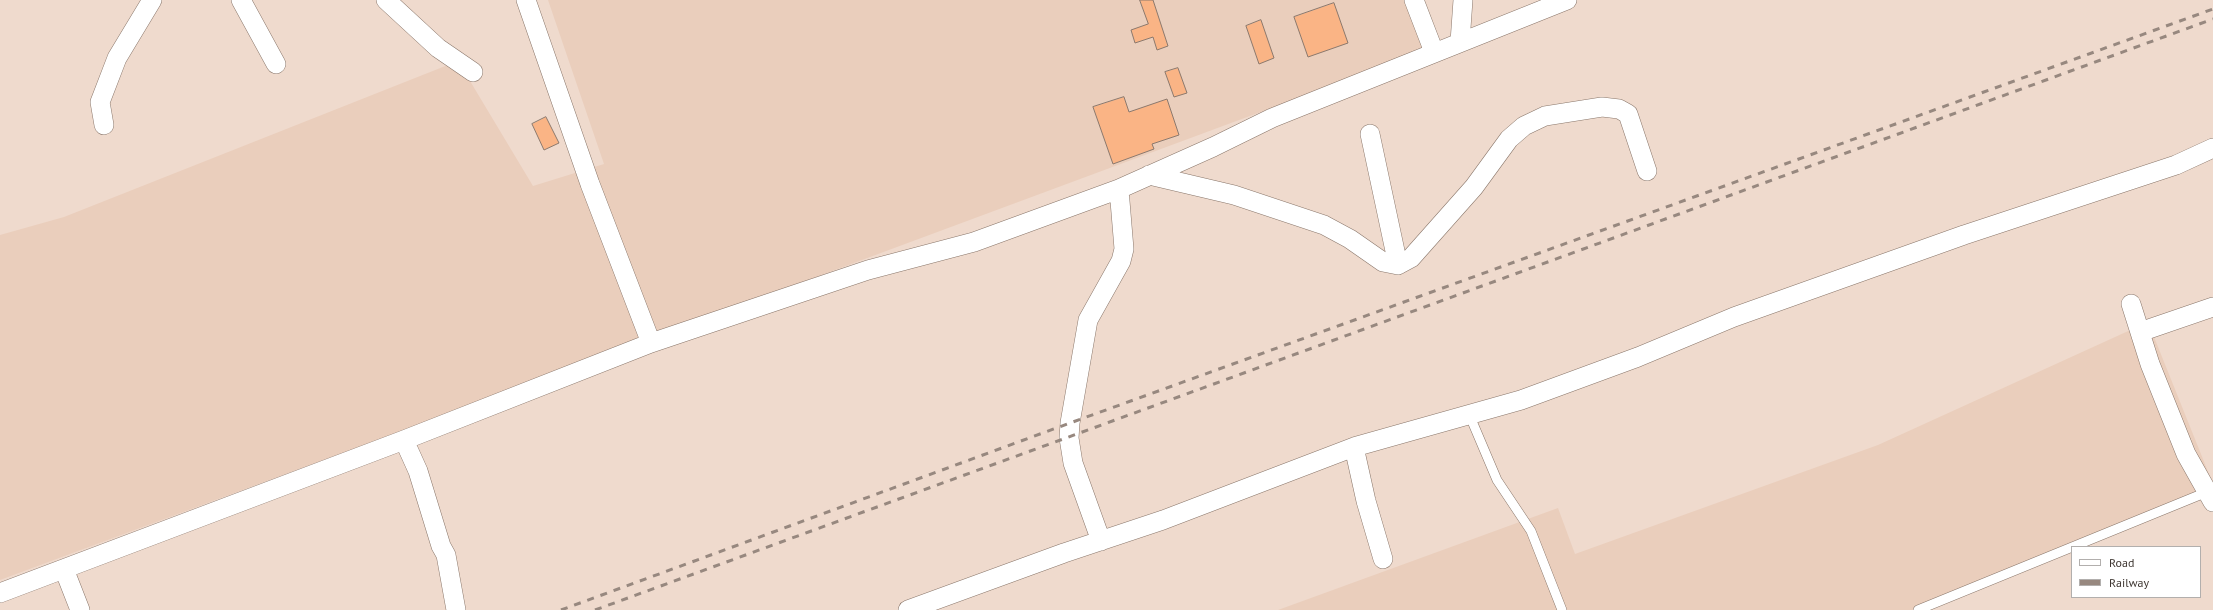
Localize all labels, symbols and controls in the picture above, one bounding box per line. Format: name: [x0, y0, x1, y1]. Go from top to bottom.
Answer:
legend: [2071, 546, 2201, 598]
text: Road: [2109, 555, 2134, 570]
text: Railway: [2109, 575, 2149, 590]

